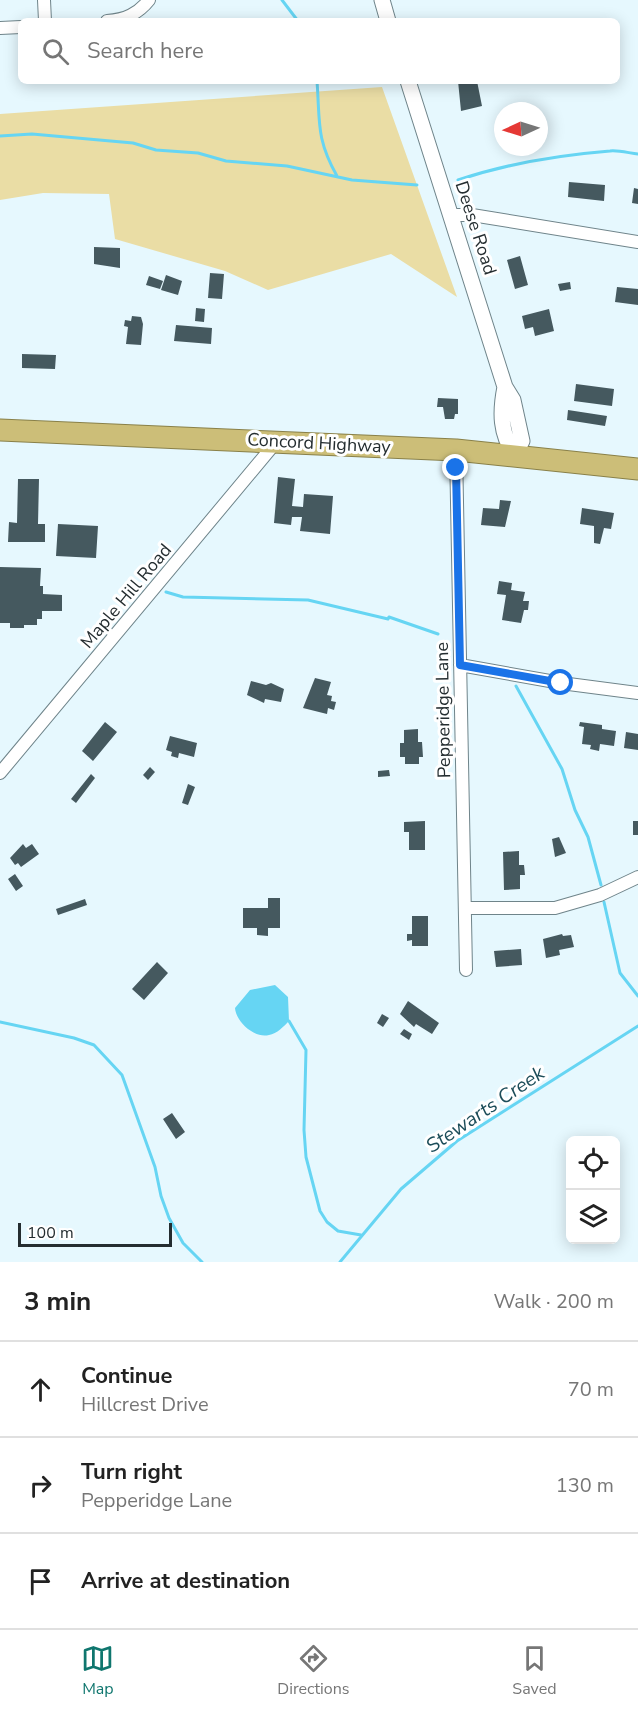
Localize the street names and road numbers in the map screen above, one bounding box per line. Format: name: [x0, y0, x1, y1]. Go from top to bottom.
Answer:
street label: Deese Road: [450, 178, 502, 278]
street label: Concord Highway: [247, 427, 392, 459]
street label: Maple Hill Road: [75, 539, 177, 653]
street label: Pepperidge Lane: [430, 642, 456, 778]

